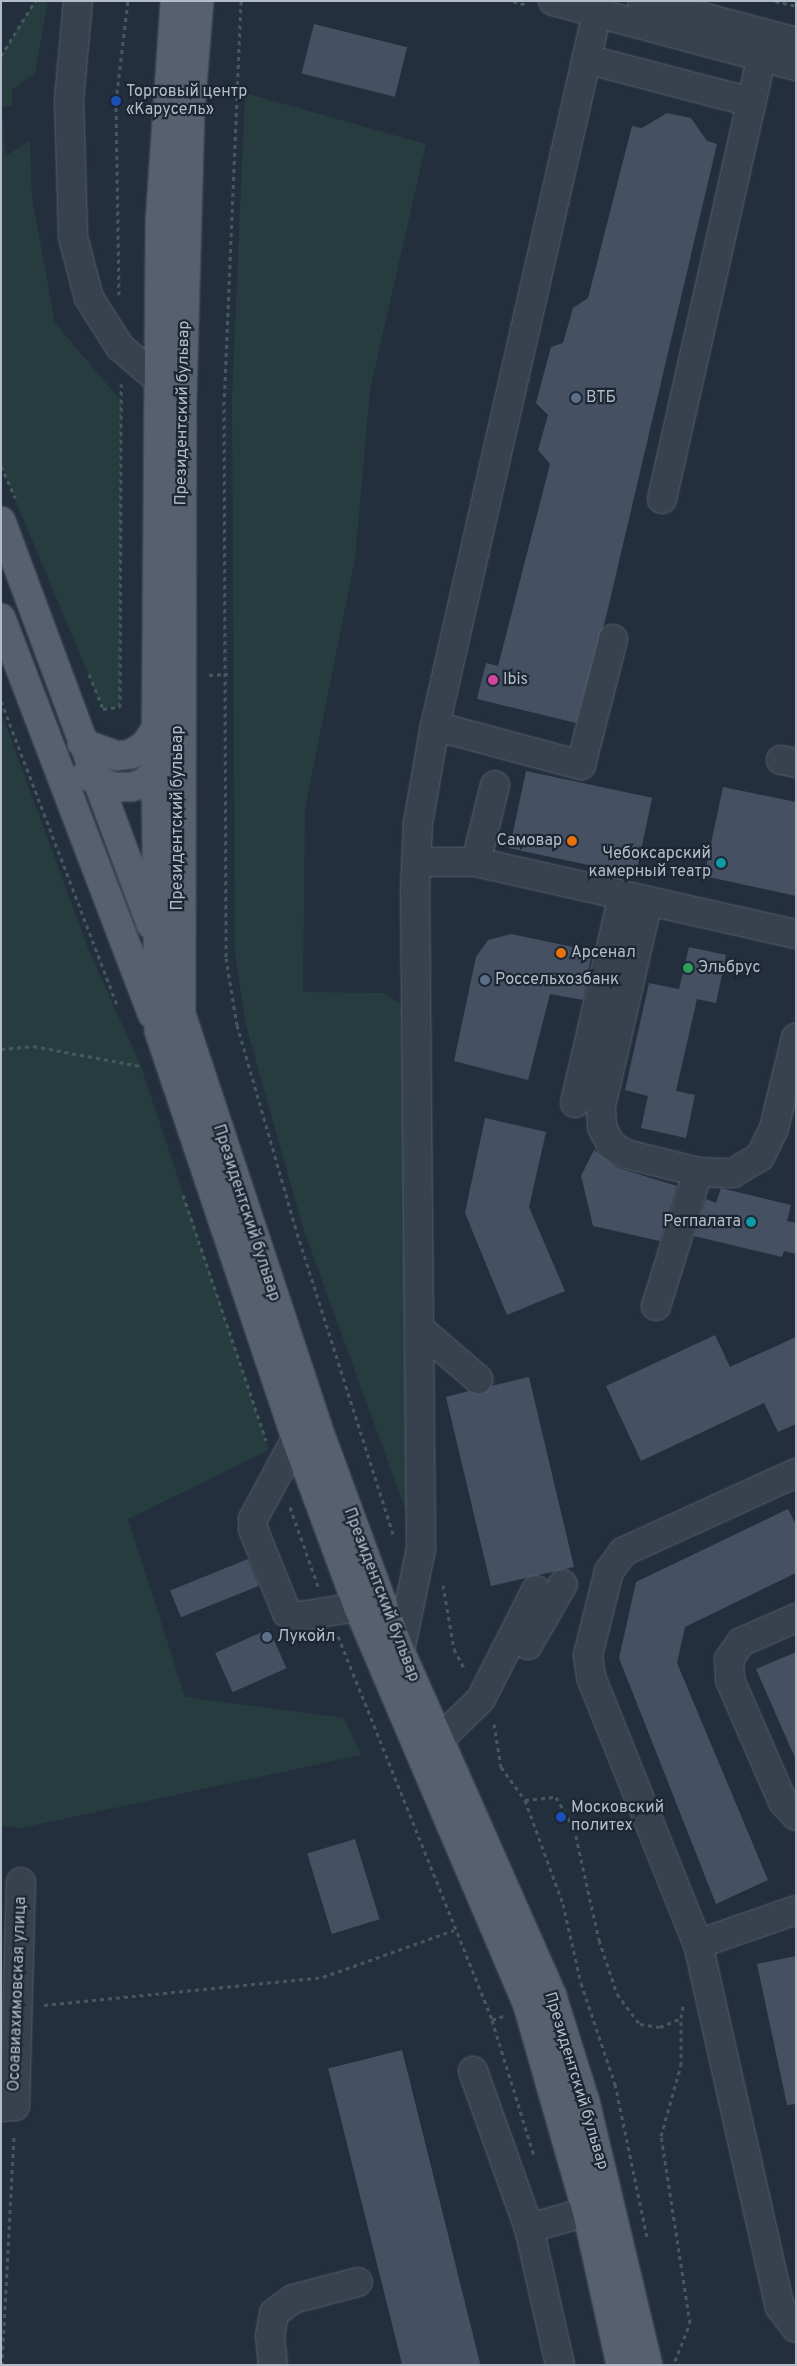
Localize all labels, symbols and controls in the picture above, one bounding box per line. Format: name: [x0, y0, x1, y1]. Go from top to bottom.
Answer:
place label: Торговый центр «Карусель»: [126, 82, 247, 120]
marker: Торговый центр «Карусель»: [110, 95, 122, 107]
street label: Президентский бульвар: [172, 320, 194, 506]
place label: ВТБ: [586, 388, 616, 408]
marker: ВТБ: [570, 392, 582, 404]
place label: Ibis: [503, 670, 528, 690]
marker: Ibis: [487, 674, 499, 686]
street label: Президентский бульвар: [168, 726, 188, 910]
place label: Самовар: [497, 831, 562, 851]
marker: Самовар: [566, 835, 578, 847]
place label: Чебоксарский камерный театр: [588, 844, 711, 882]
marker: Чебоксарский камерный театр: [715, 857, 727, 869]
place label: Арсенал: [571, 943, 636, 963]
marker: Арсенал: [555, 947, 567, 959]
place label: Эльбрус: [698, 958, 761, 978]
marker: Эльбрус: [682, 962, 694, 974]
place label: Россельхозбанк: [495, 970, 619, 990]
marker: Россельхозбанк: [479, 974, 491, 986]
street label: Президентский бульвар: [208, 1122, 284, 1304]
place label: Регпалата: [663, 1212, 741, 1232]
marker: Регпалата: [745, 1216, 757, 1228]
street label: Президентский бульвар: [339, 1505, 423, 1685]
place label: Лукойл: [277, 1627, 335, 1647]
marker: Лукойл: [261, 1631, 273, 1643]
place label: Московский политех: [571, 1798, 664, 1836]
marker: Московский политех: [555, 1811, 567, 1823]
street label: Осоавиахимовская улица: [5, 1896, 31, 2092]
street label: Президентский бульвар: [540, 1990, 612, 2172]

